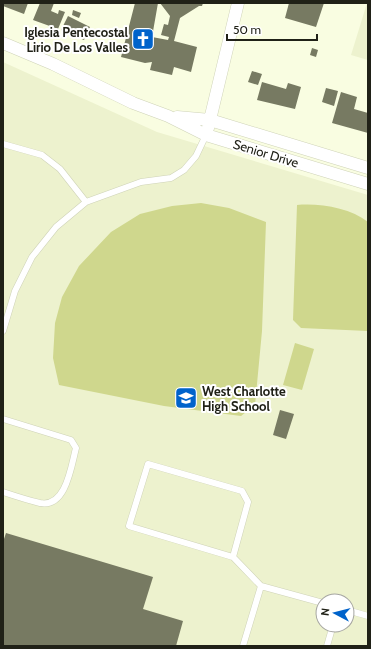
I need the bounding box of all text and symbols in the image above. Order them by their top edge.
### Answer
scale bar [227,16,317,42]
text: 50 m [233,22,261,37]
place label: Iglesia Pentecostal Lirio De Los Valles [24,24,129,55]
church icon: Iglesia Pentecostal Lirio De Los Valles [130,26,156,52]
street label: Senior Drive [231,135,301,171]
place label: West Charlotte High School [202,383,286,414]
school or university icon: West Charlotte High School [173,385,199,411]
north arrow [315,593,355,633]
text: N [318,607,332,616]

